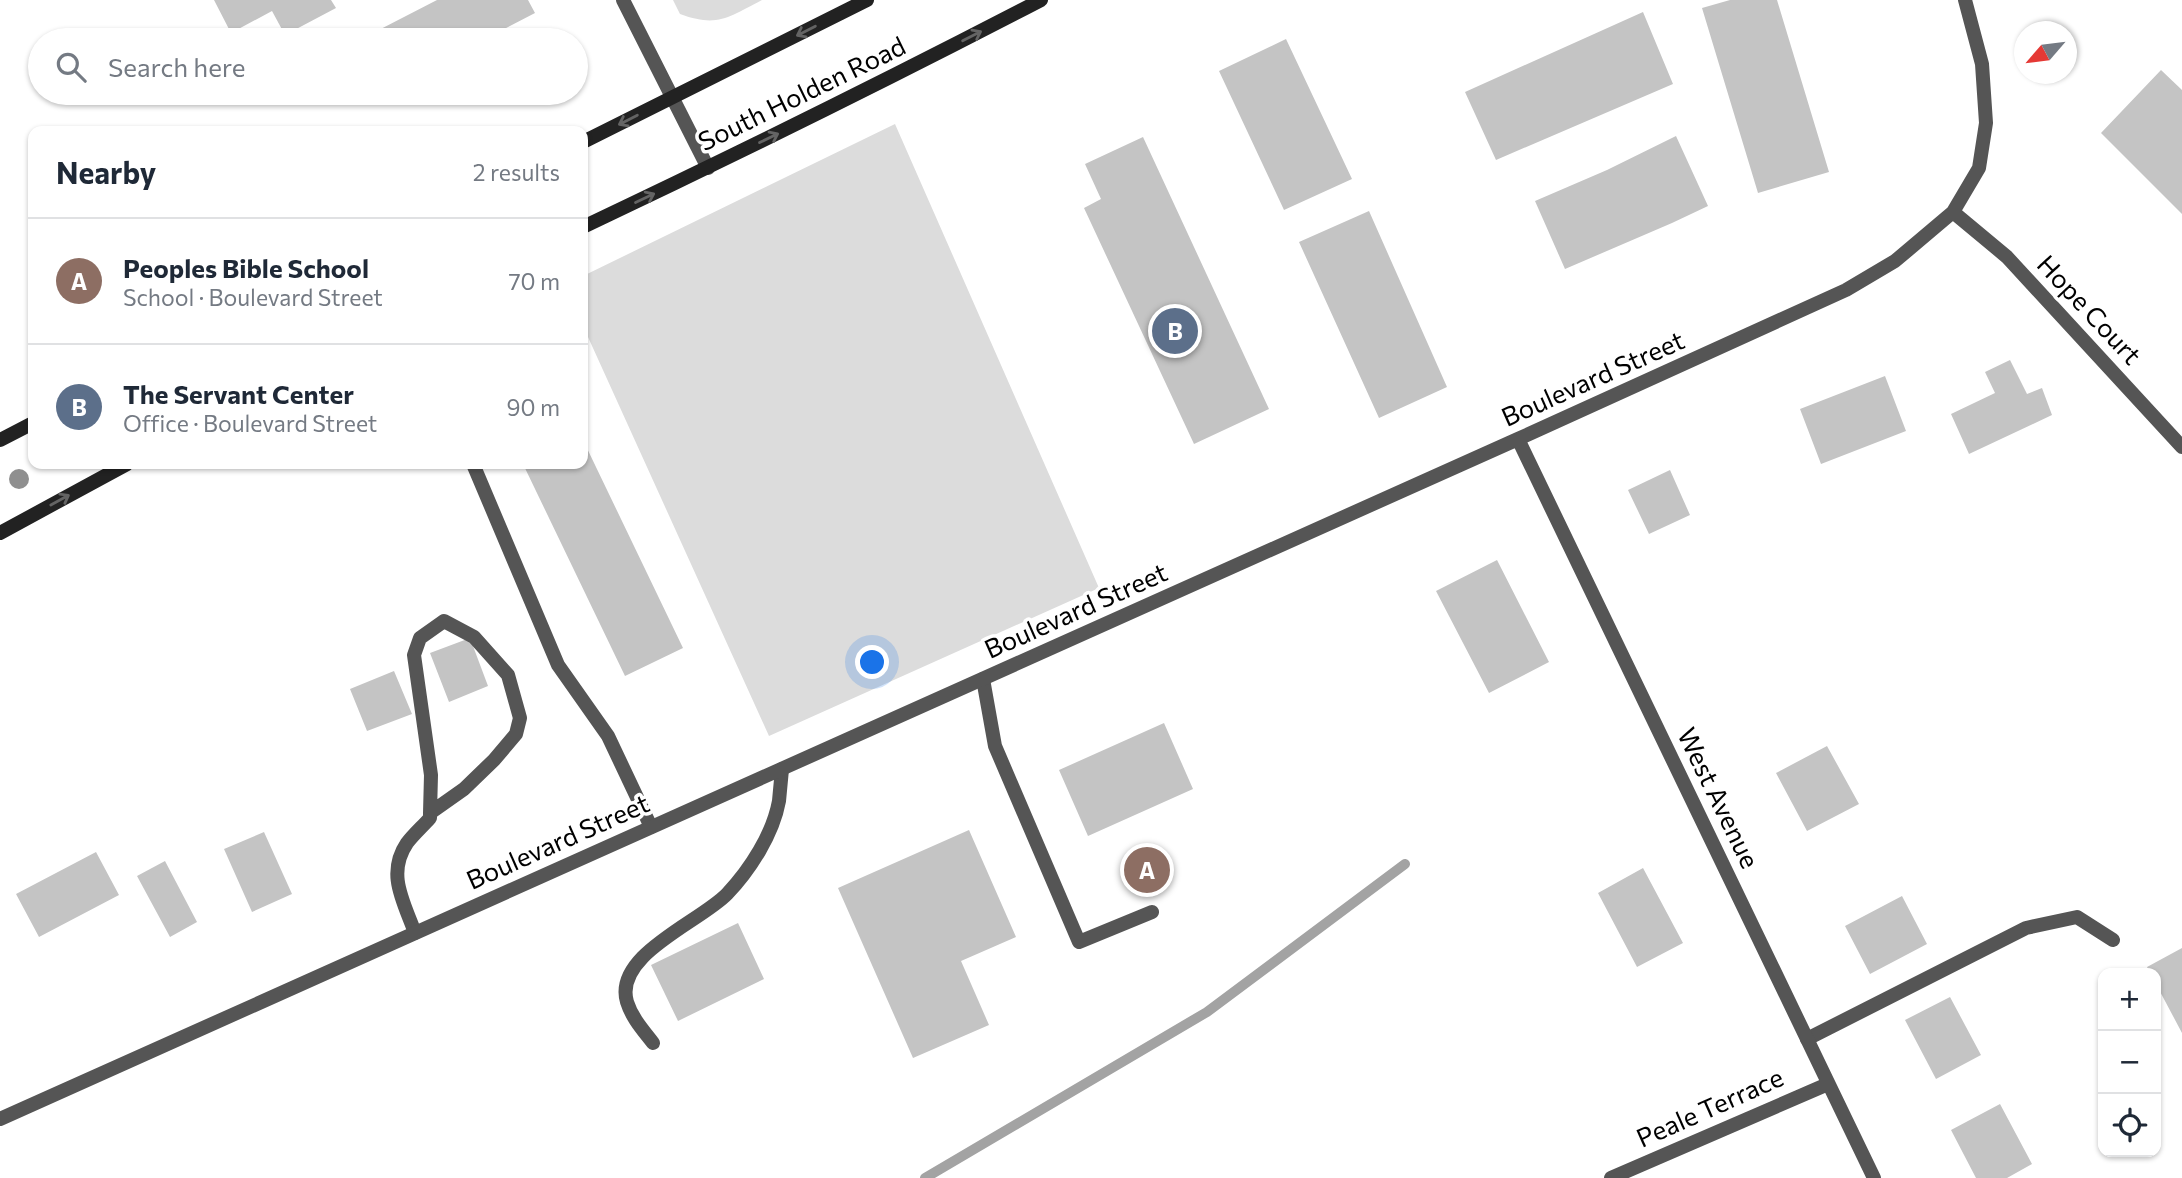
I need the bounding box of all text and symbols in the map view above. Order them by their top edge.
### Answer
north arrow [2014,21,2077,84]
one-way arrow [796,24,817,38]
search box [28,28,588,105]
one-way arrow [961,28,982,42]
street label: South Holden Road [693,29,910,156]
icon: search [52,48,90,86]
text: Search here [108,51,246,82]
one-way arrow [618,113,639,127]
one-way arrow [758,130,779,144]
text: Nearby [56,153,156,190]
text: 2 results [473,158,560,186]
one-way arrow [634,190,655,203]
street label: Hope Court [2032,248,2148,370]
text: Peoples Bible School [123,252,369,283]
text: A [71,267,87,295]
text: 70 m [508,267,560,295]
text: School · Boulevard Street [123,283,383,311]
pin: B [1152,305,1198,357]
street label: Boulevard Street [1496,323,1689,432]
text: The Servant Center [123,378,354,409]
text: B [71,393,87,421]
text: 90 m [507,393,560,421]
text: Office · Boulevard Street [123,409,377,437]
one-way arrow [49,493,70,506]
street label: Boulevard Street [979,555,1172,664]
your location [855,645,889,679]
street label: West Avenue [1672,722,1767,873]
street label: Boulevard Street [461,786,654,895]
pin: A [1124,844,1170,896]
map controls [2098,968,2161,1157]
button: + [2098,968,2161,1031]
button: − [2098,1031,2161,1094]
street label: Peale Terrace [1631,1060,1788,1153]
button: locate [2098,1094,2161,1157]

